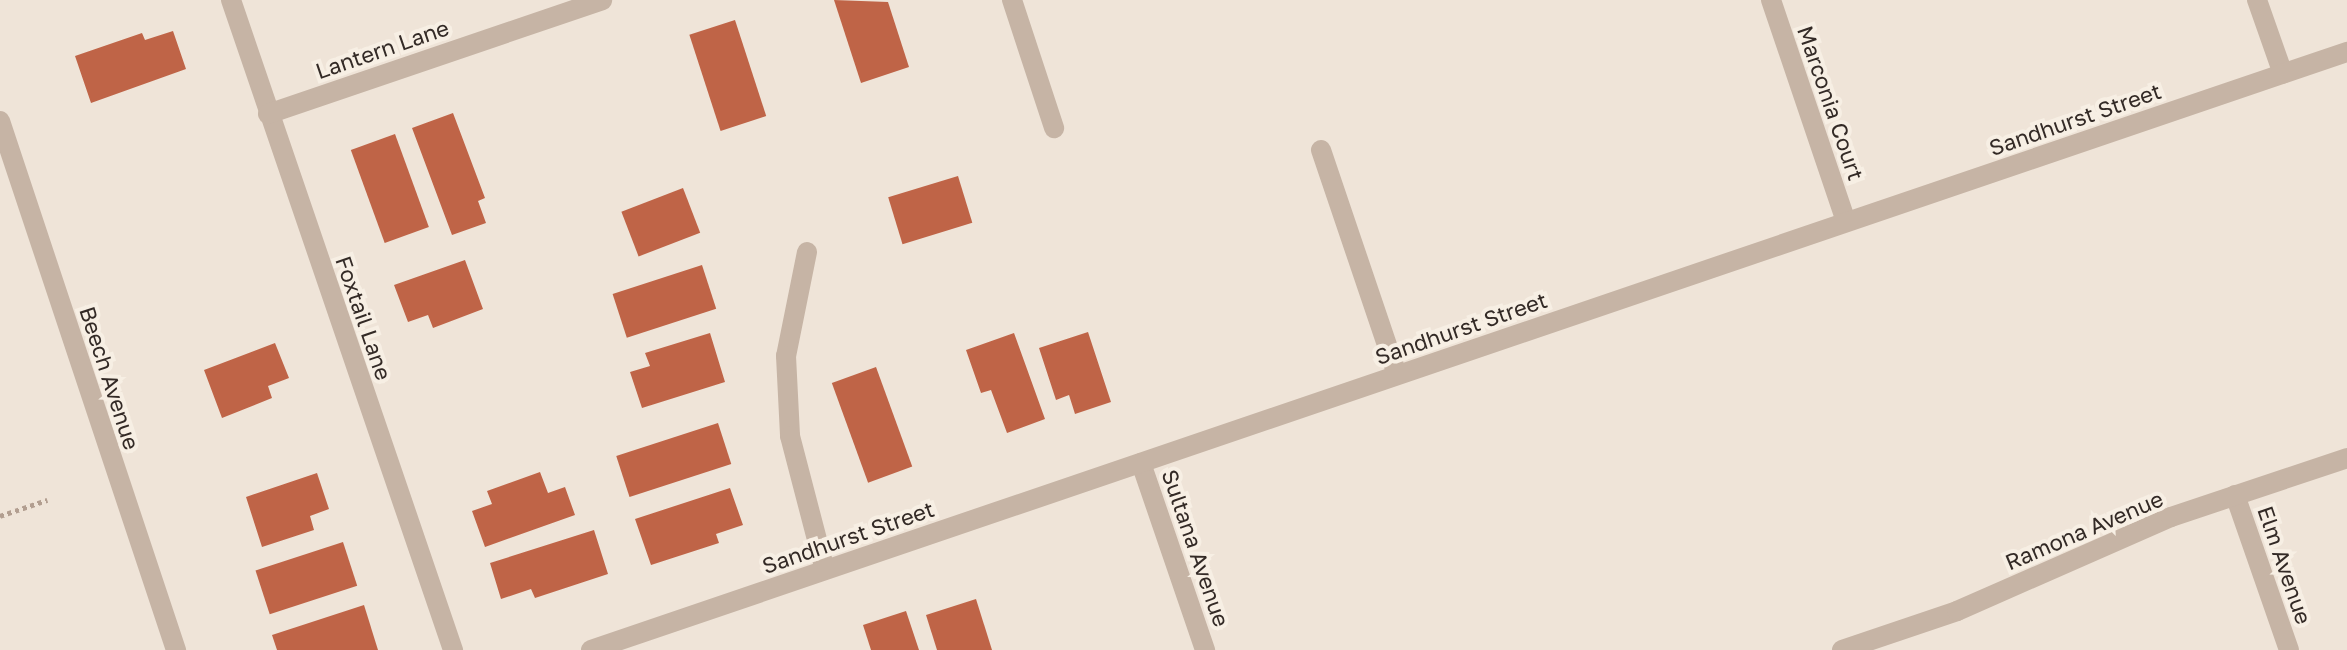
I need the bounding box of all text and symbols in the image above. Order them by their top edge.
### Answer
street label: Lantern Lane [312,14,452,84]
street label: Marconia Court [1792,22,1870,184]
street label: Sandhurst Street [1986,77,2164,161]
street label: Foxtail Lane [330,253,398,383]
street label: Sandhurst Street [1372,286,1550,370]
street label: Beech Avenue [74,303,146,453]
street label: Sultana Avenue [1157,466,1235,630]
street label: Ramona Avenue [2001,485,2167,575]
street label: Sandhurst Street [759,495,937,579]
street label: Elm Avenue [2252,503,2318,627]

